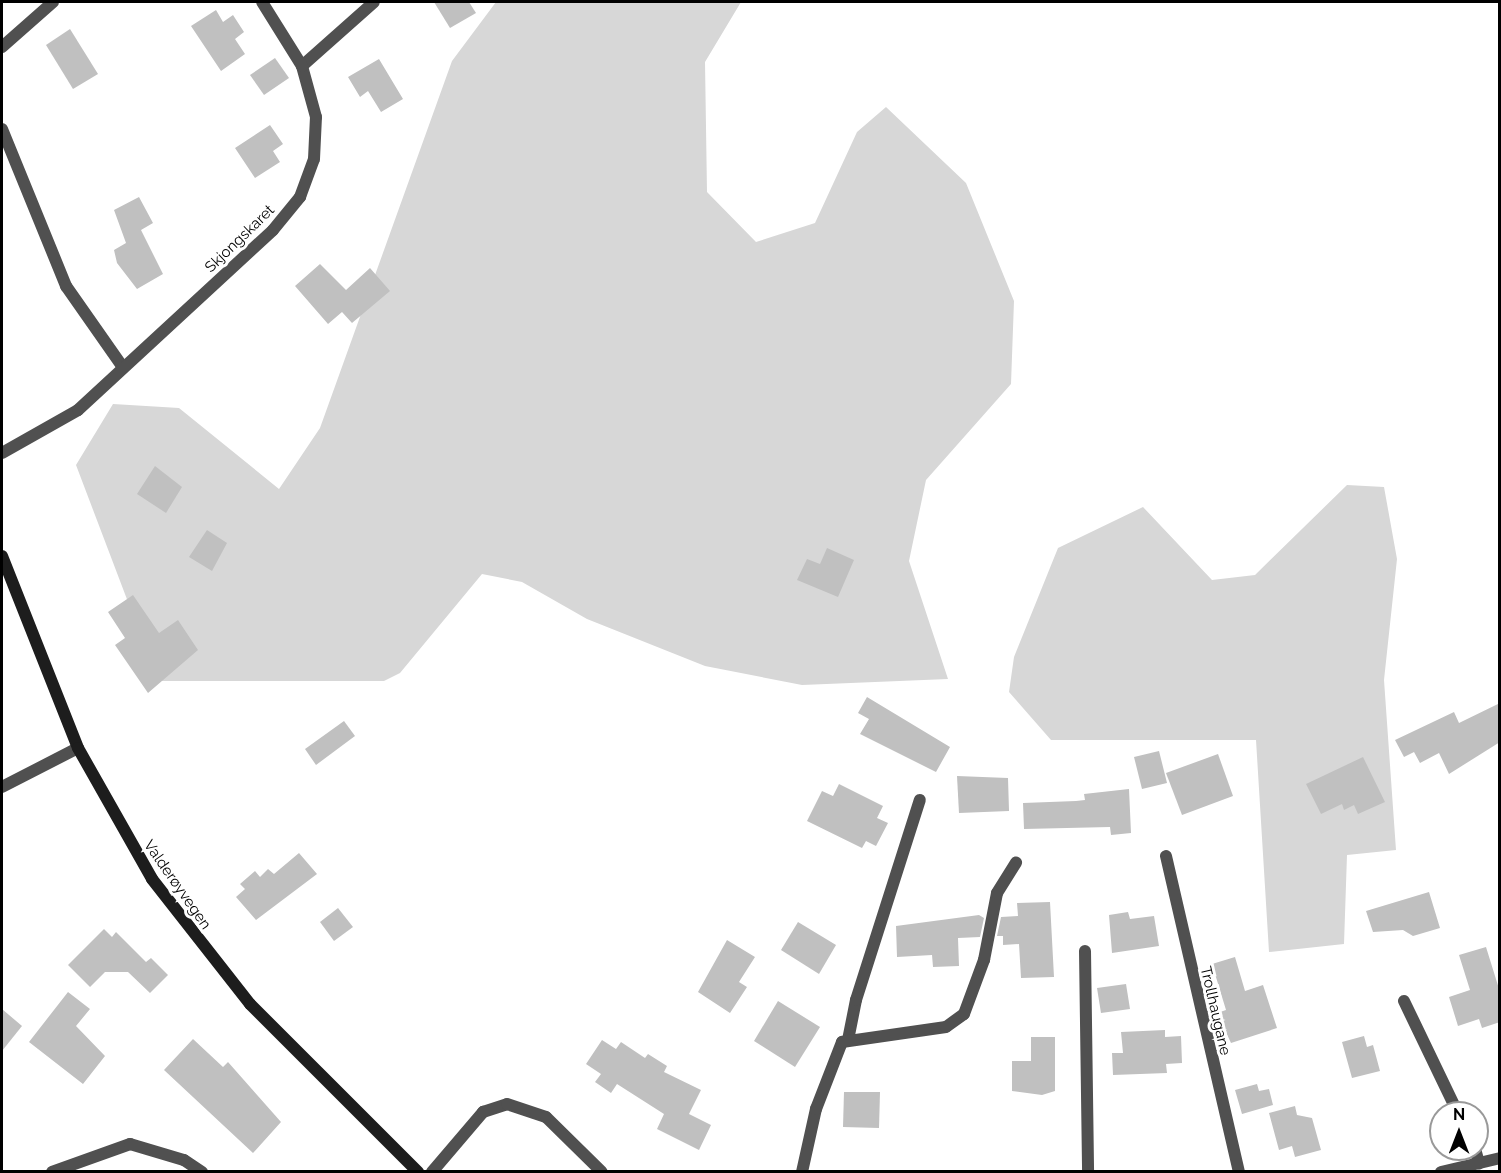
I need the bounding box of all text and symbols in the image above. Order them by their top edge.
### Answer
street label: Skjongskaret [202,201,278,277]
street label: Valderøyvegen [140,837,214,933]
street label: Trollhaugane [1196,965,1234,1057]
north arrow [1429,1101,1489,1161]
text: N [1453,1105,1465,1124]

